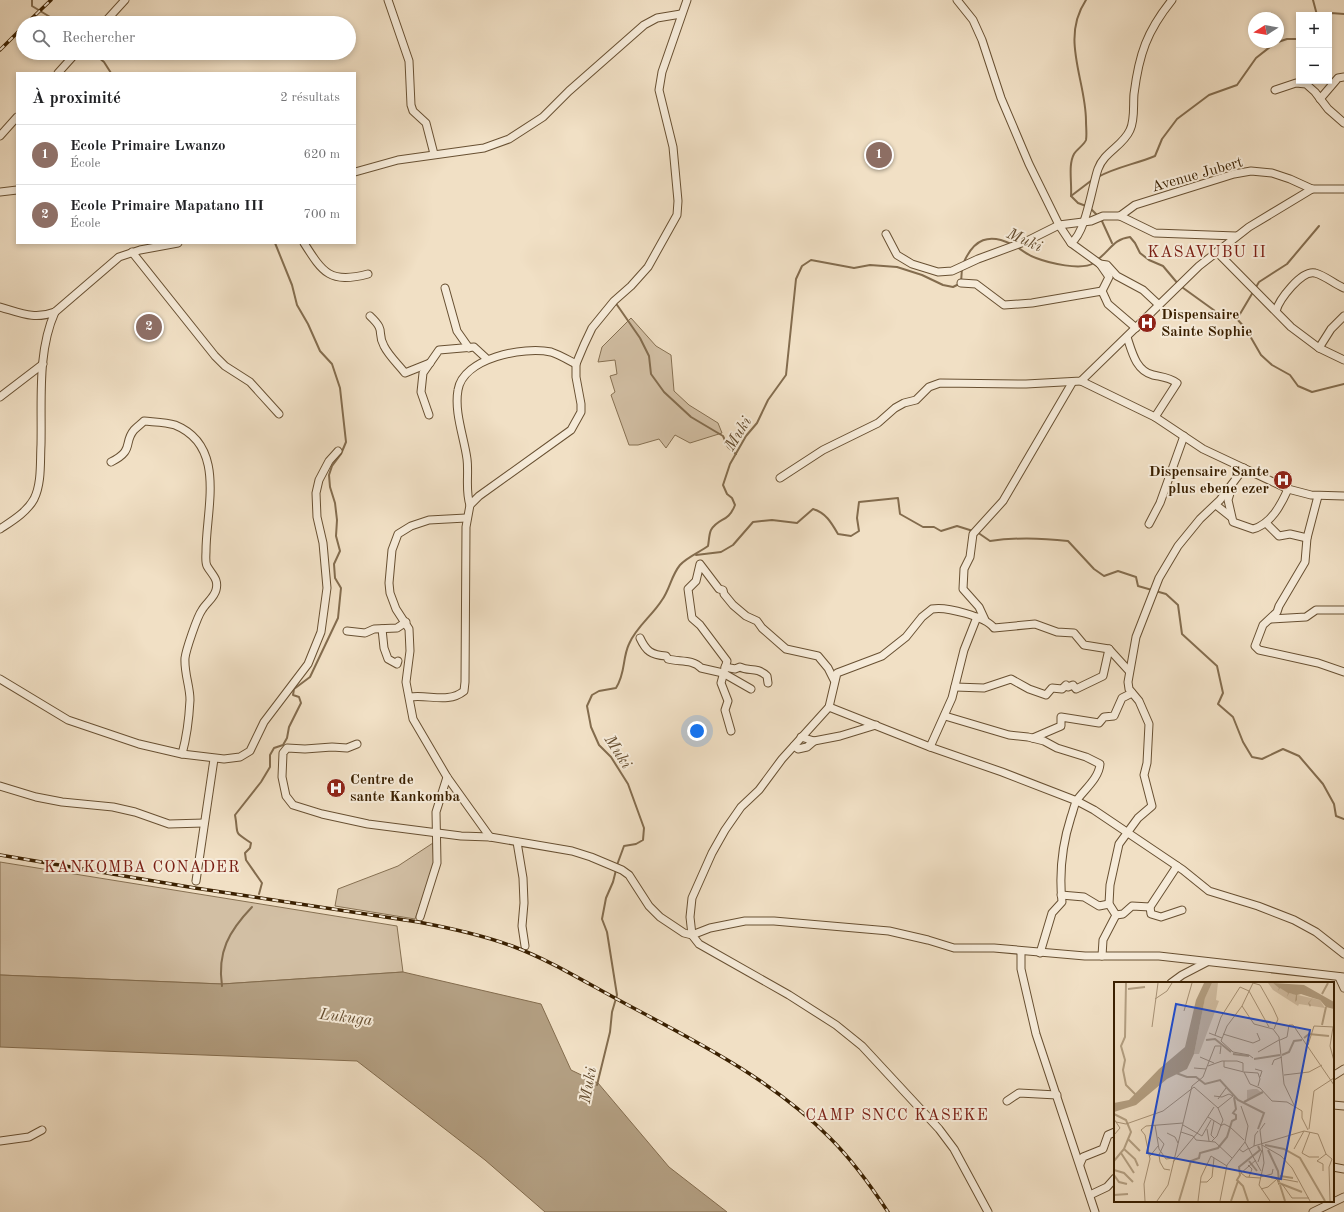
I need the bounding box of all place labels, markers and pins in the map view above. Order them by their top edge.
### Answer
pin: 1 [866,140,892,170]
place label: Dispensaire Sainte Sophie [1161,308,1252,340]
pin: 2 [136,312,162,342]
hospital icon: Dispensaire Sainte Sophie [1136,312,1158,334]
place label: Dispensaire Sante plus ebene ezer [1149,465,1269,497]
hospital icon: Dispensaire Sante plus ebene ezer [1272,469,1294,491]
place label: Centre de sante Kankomba [350,773,461,805]
hospital icon: Centre de sante Kankomba [325,777,347,799]

